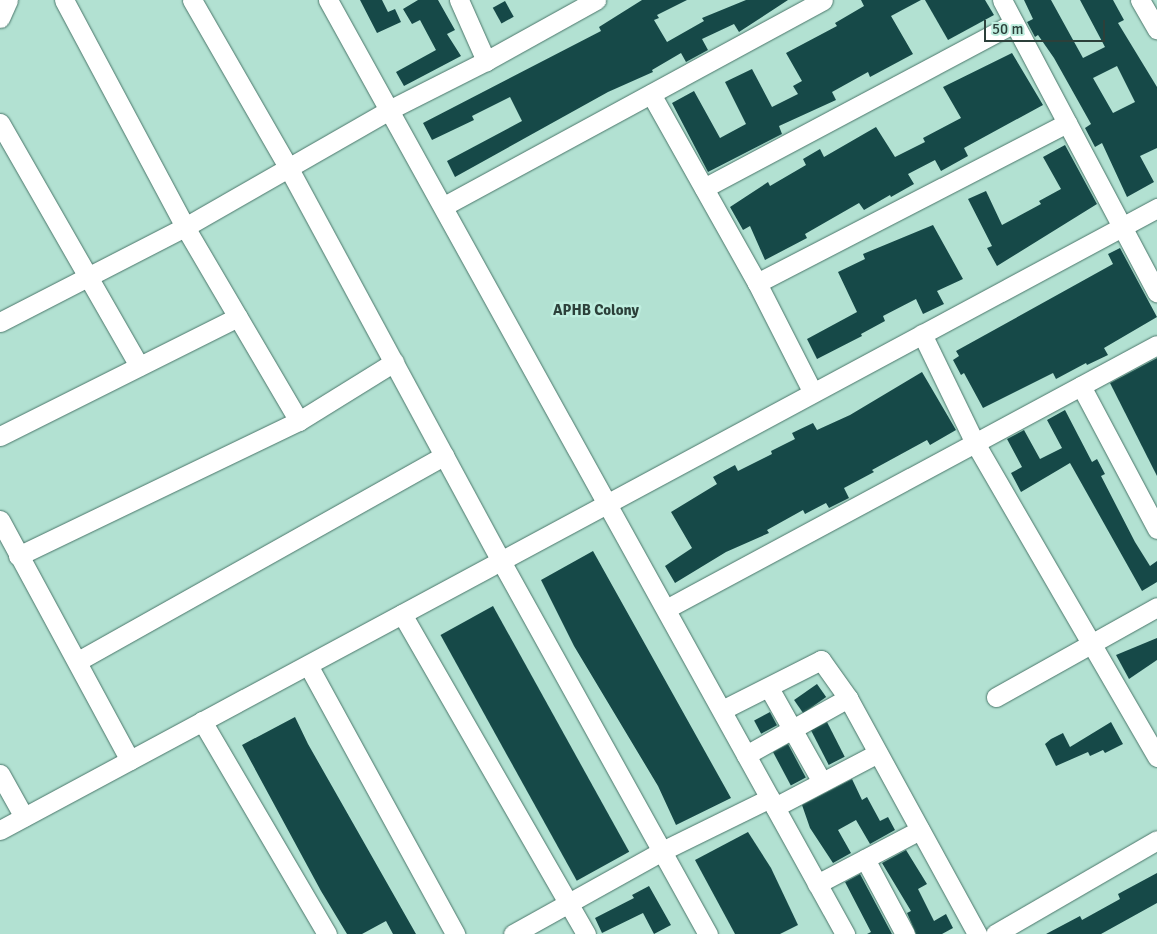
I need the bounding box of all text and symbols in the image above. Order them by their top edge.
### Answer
scale bar [987,10,1108,42]
text: 50 m [992,20,1023,38]
district label: APHB Colony [553,302,639,320]

